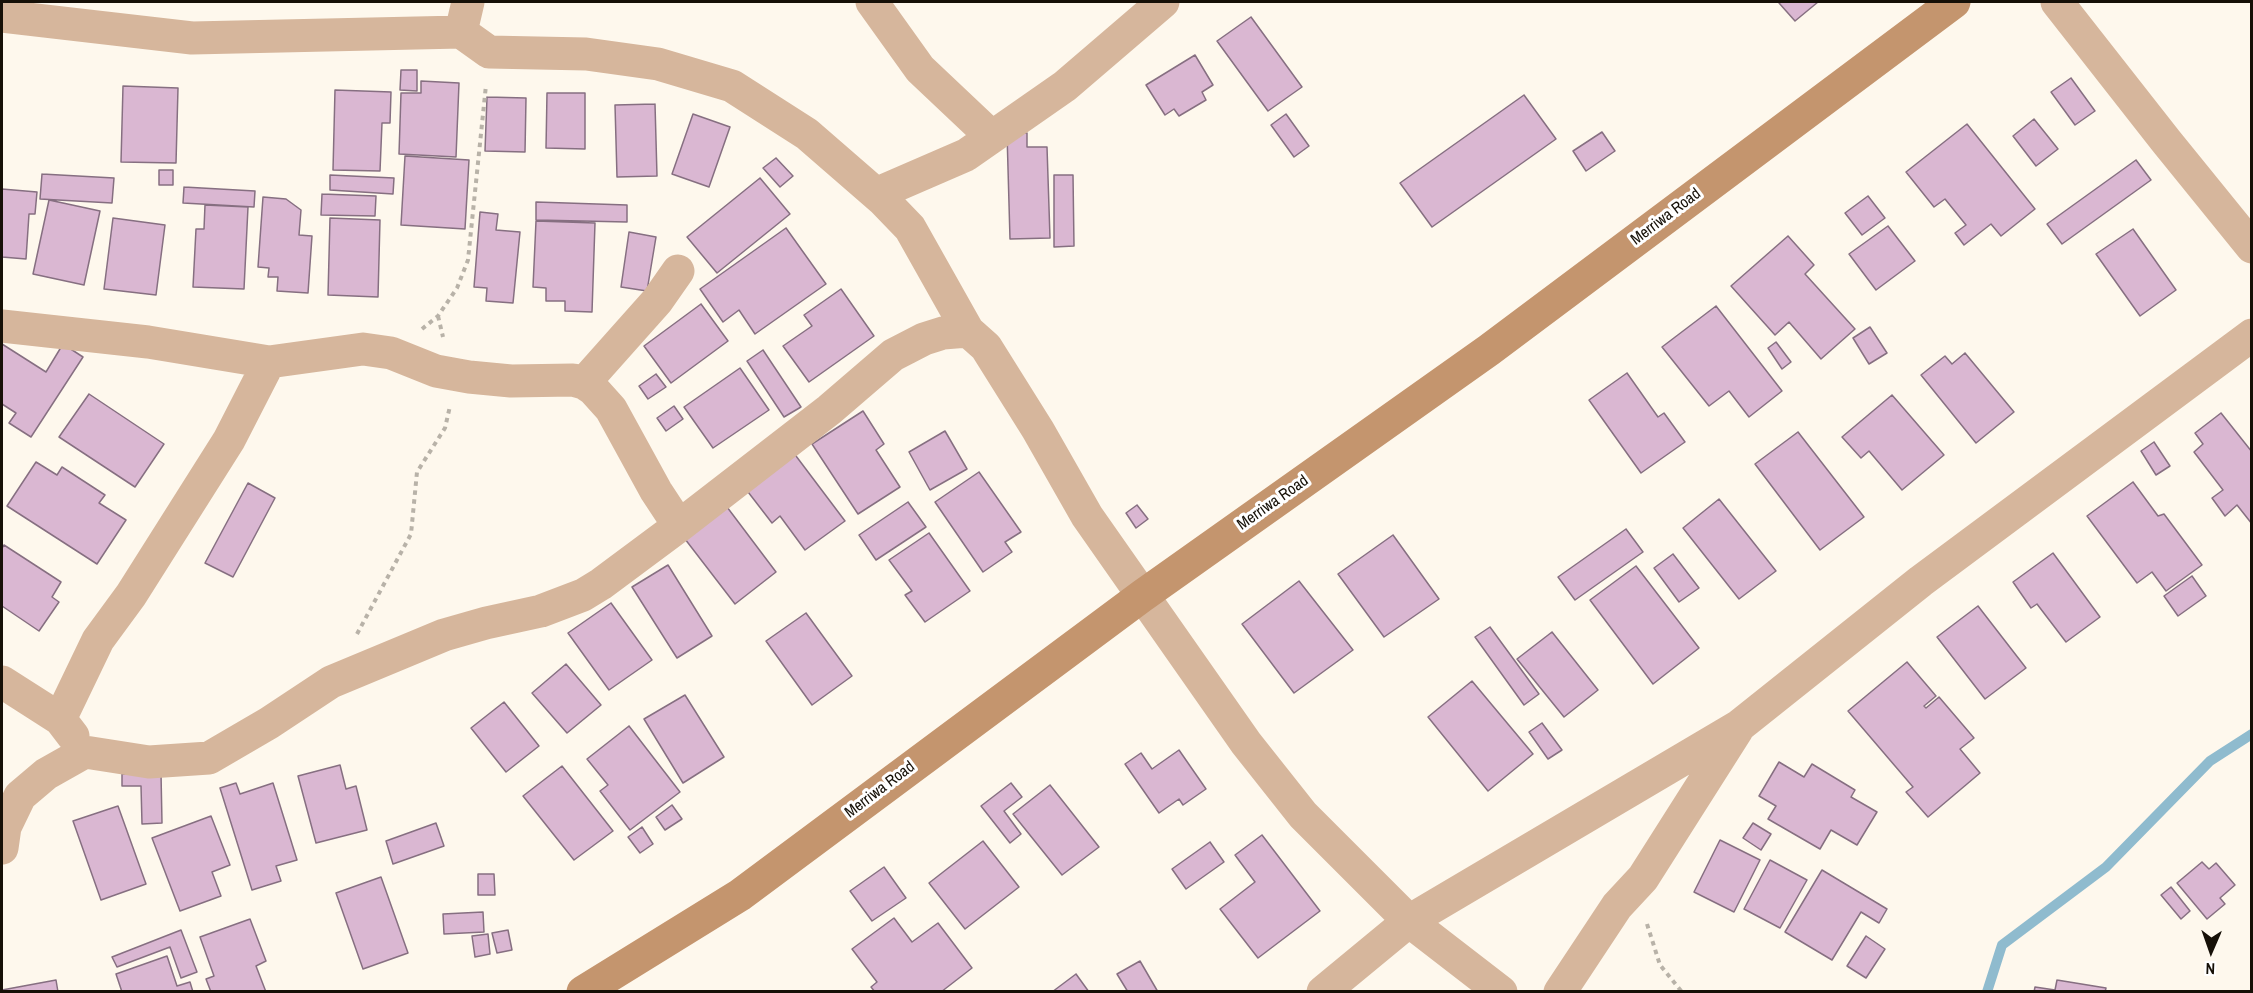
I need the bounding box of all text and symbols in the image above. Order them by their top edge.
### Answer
street label: Merriwa Road [1627,185,1705,249]
street label: Merriwa Road [1234,472,1312,534]
street label: Merriwa Road [841,758,919,822]
north arrow [2181,921,2241,981]
text: N [2205,958,2216,980]

